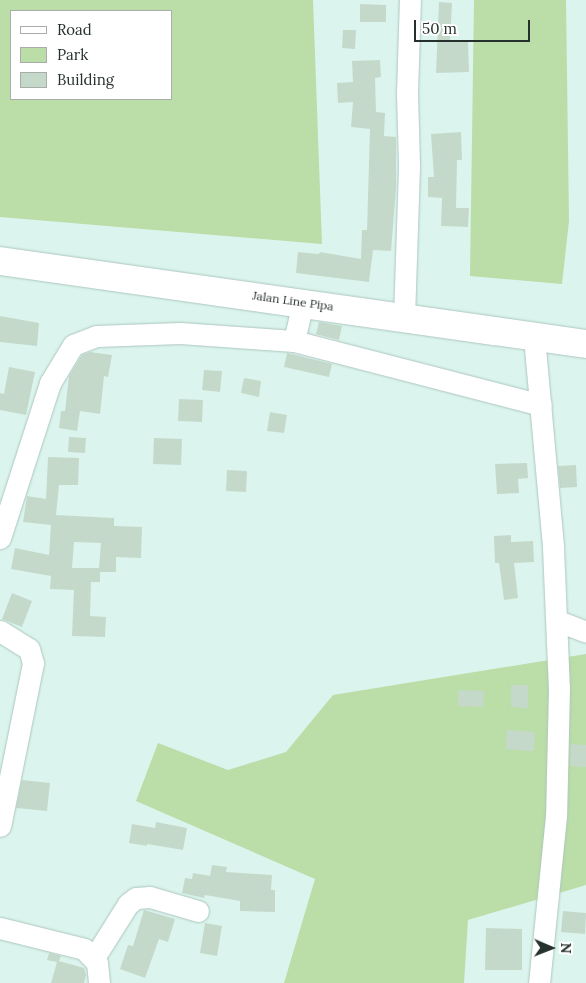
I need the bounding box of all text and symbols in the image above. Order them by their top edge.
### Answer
legend [10,10,172,100]
scale bar [416,10,532,42]
text: 50 m [422,19,457,38]
text: Road [57,20,92,39]
text: Park [57,45,88,64]
text: Building [57,70,114,89]
street label: Jalan Line Pipa [252,288,334,314]
north arrow [526,923,576,973]
text: N [557,943,575,954]

